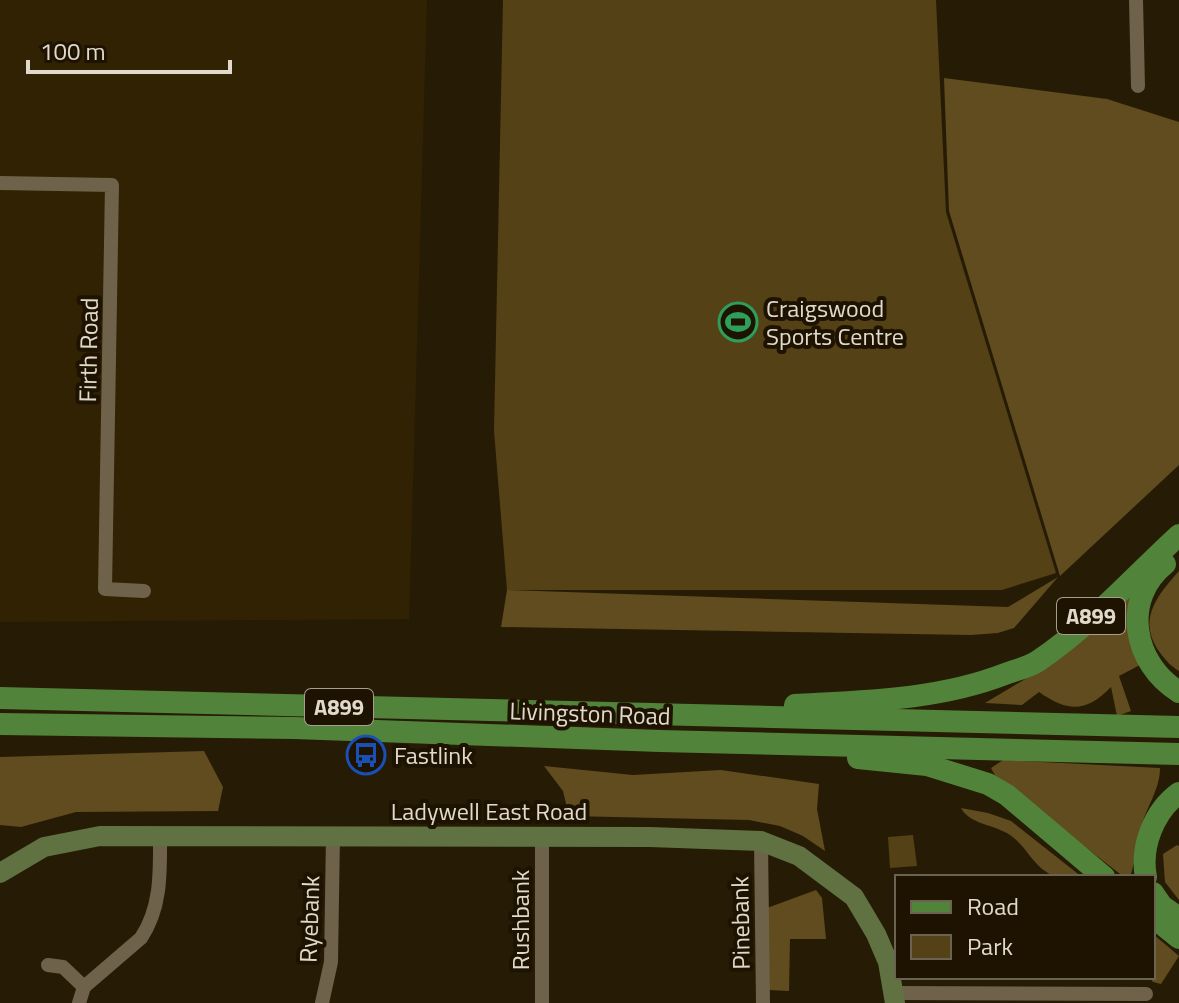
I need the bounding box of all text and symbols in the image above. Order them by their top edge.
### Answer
scale bar [28,24,230,74]
text: 100 m [40,33,106,69]
place label: Craigswood Sports Centre [766,290,904,354]
street label: Firth Road [69,297,107,403]
sports icon: Craigswood Sports Centre [717,301,759,343]
road number: A899 [1057,598,1125,634]
road number: A899 [305,689,373,725]
street label: Livingston Road [509,692,671,734]
bus stop icon: Fastlink [345,734,387,776]
place label: Fastlink [394,737,473,773]
street label: Ladywell East Road [391,793,587,829]
street label: Rushbank [502,869,538,970]
street label: Ryebank [289,874,329,963]
street label: Pinebank [721,875,759,970]
legend [895,875,1155,979]
text: Road [967,888,1019,924]
text: Park [967,928,1013,964]

